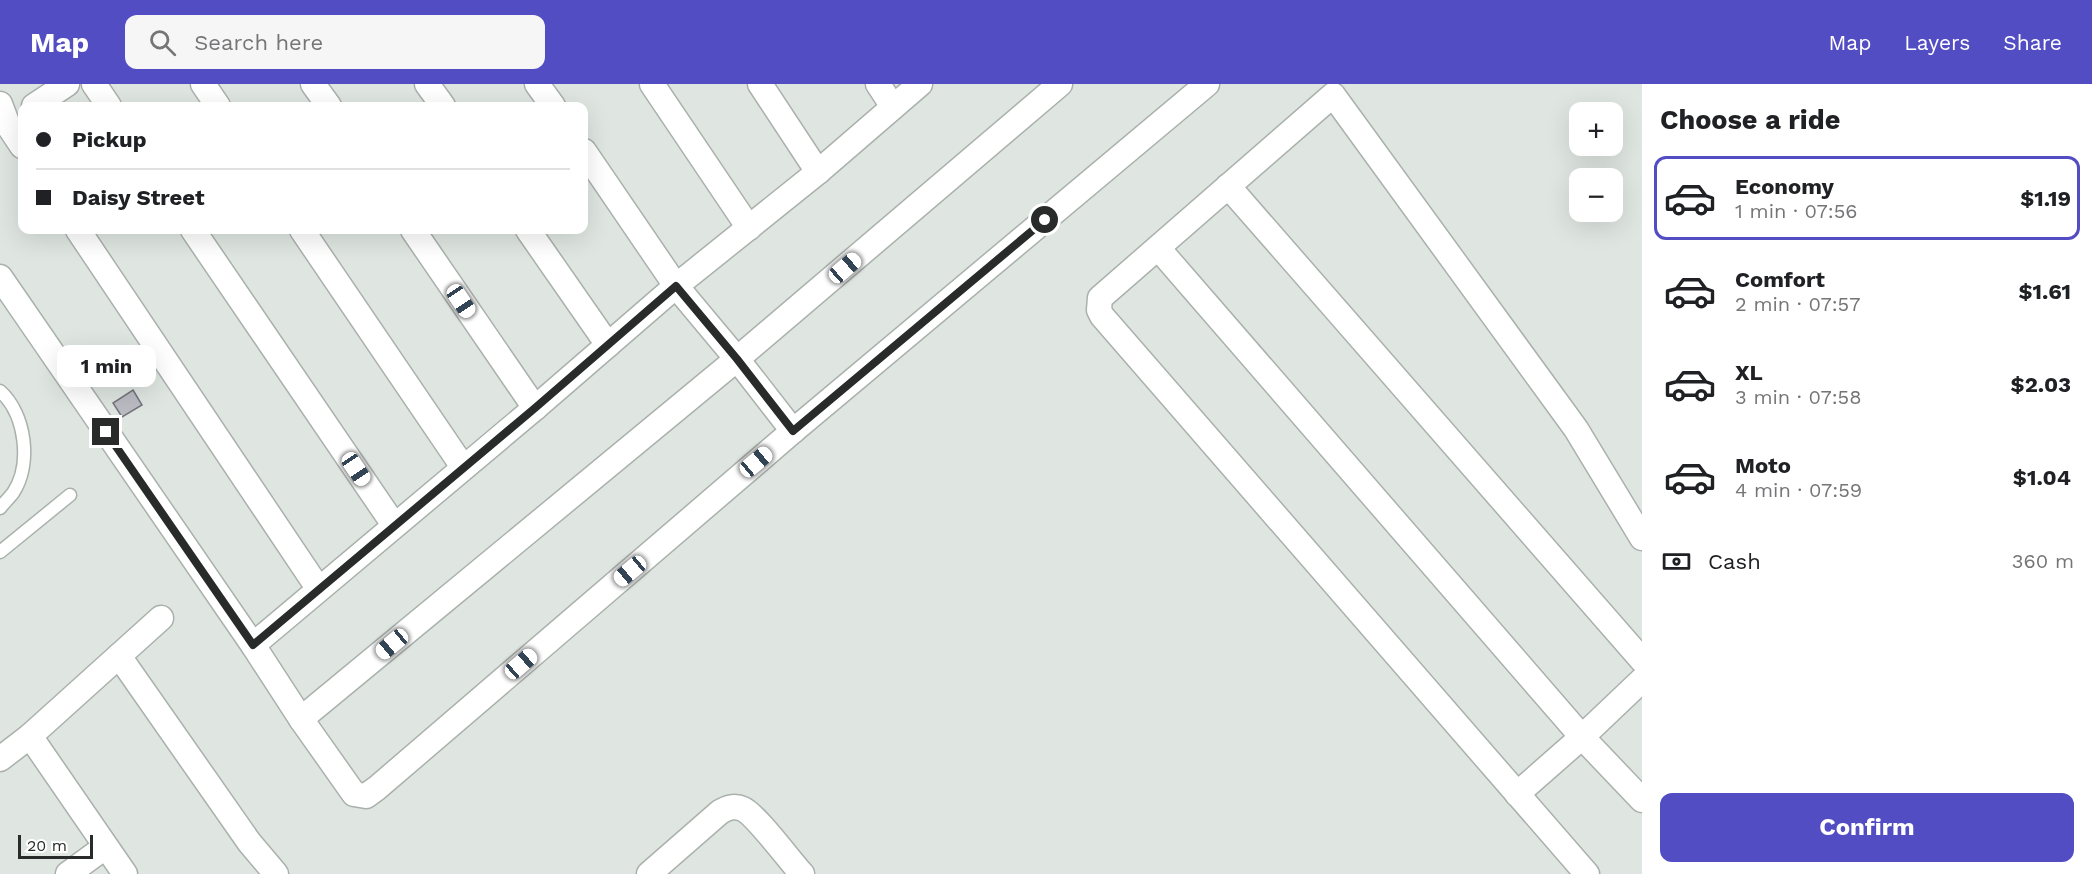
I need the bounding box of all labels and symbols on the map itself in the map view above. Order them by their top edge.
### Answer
route start [1031,206,1058,233]
car [826,249,864,287]
car [443,281,479,321]
callout: 1 min [57,345,156,387]
route end [92,418,119,445]
car [736,444,776,480]
car [338,449,374,489]
car [610,553,650,589]
car [372,626,412,662]
car [502,645,540,683]
scale bar [18,832,93,860]

